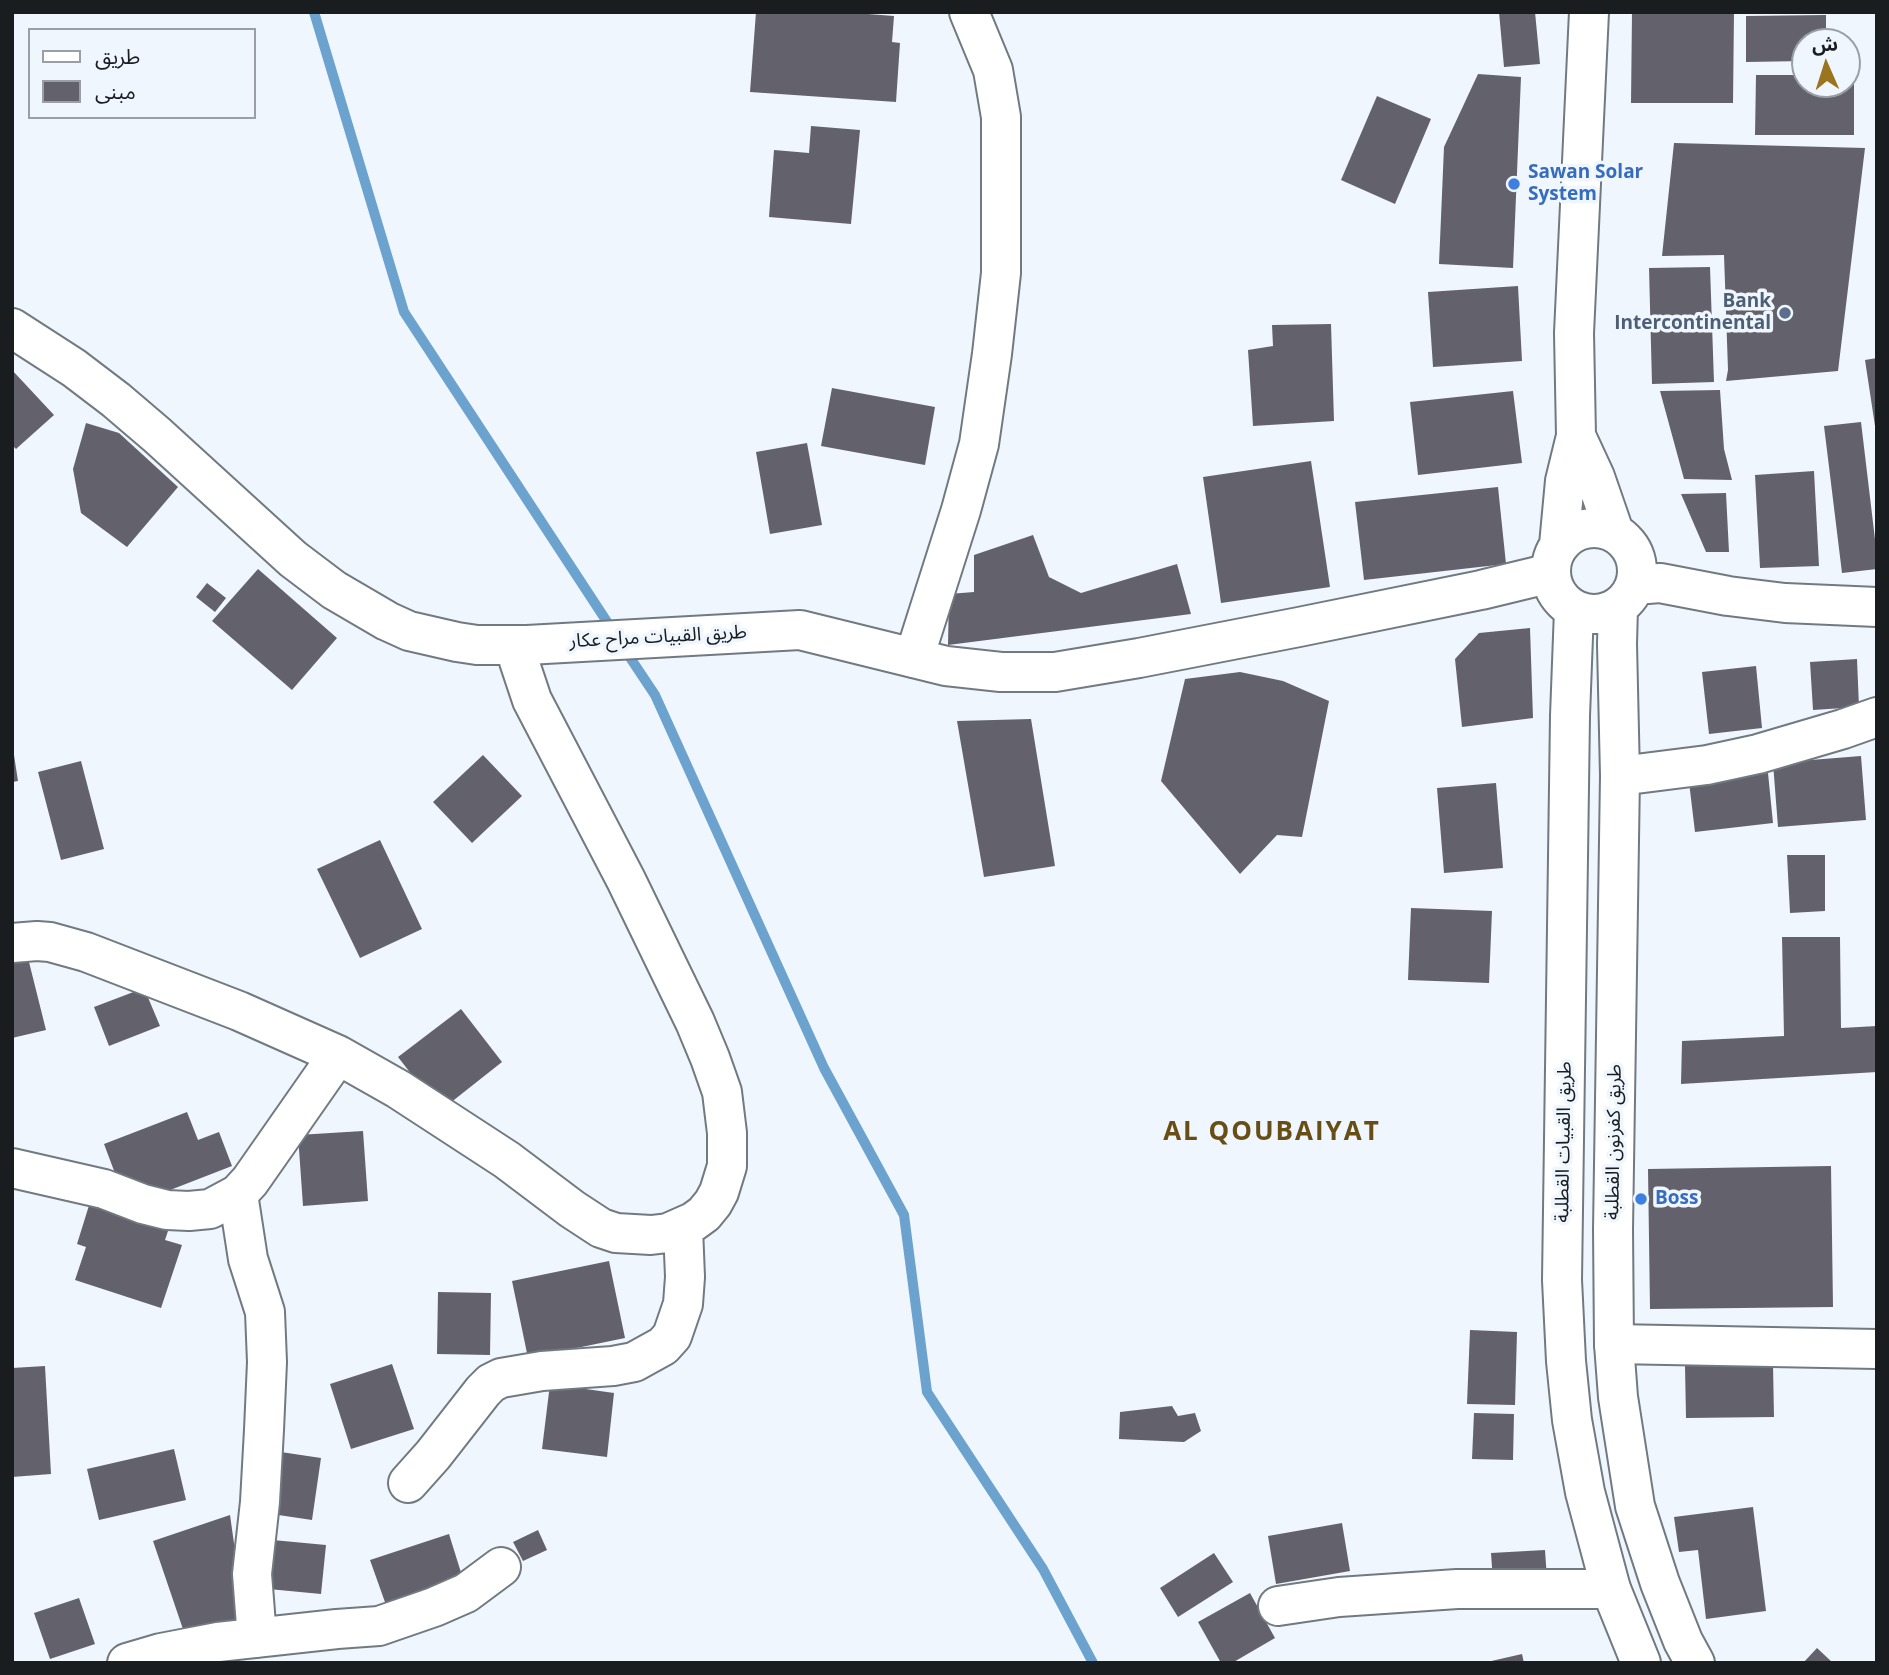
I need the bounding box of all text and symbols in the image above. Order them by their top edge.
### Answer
legend [28,28,256,119]
north arrow [1791,28,1861,98]
text: ش [1811,30,1839,58]
text: طريق [95,42,140,70]
text: مبنى [95,77,136,105]
place label: Sawan Solar System [1528,162,1643,206]
marker: Sawan Solar System [1506,176,1522,192]
place label: Bank Intercontinental [1614,291,1771,335]
marker: Bank Intercontinental [1777,305,1793,321]
street label: طريق القبيات مراح عكار [569,621,747,653]
street label: طريق القبيات القطلبة [1551,1061,1577,1223]
street label: طريق كفرنون القطلبة [1601,1064,1627,1220]
district label: AL QOUBAIYAT [1165,1117,1379,1149]
place label: Boss [1655,1188,1698,1210]
marker: Boss [1633,1191,1649,1207]

